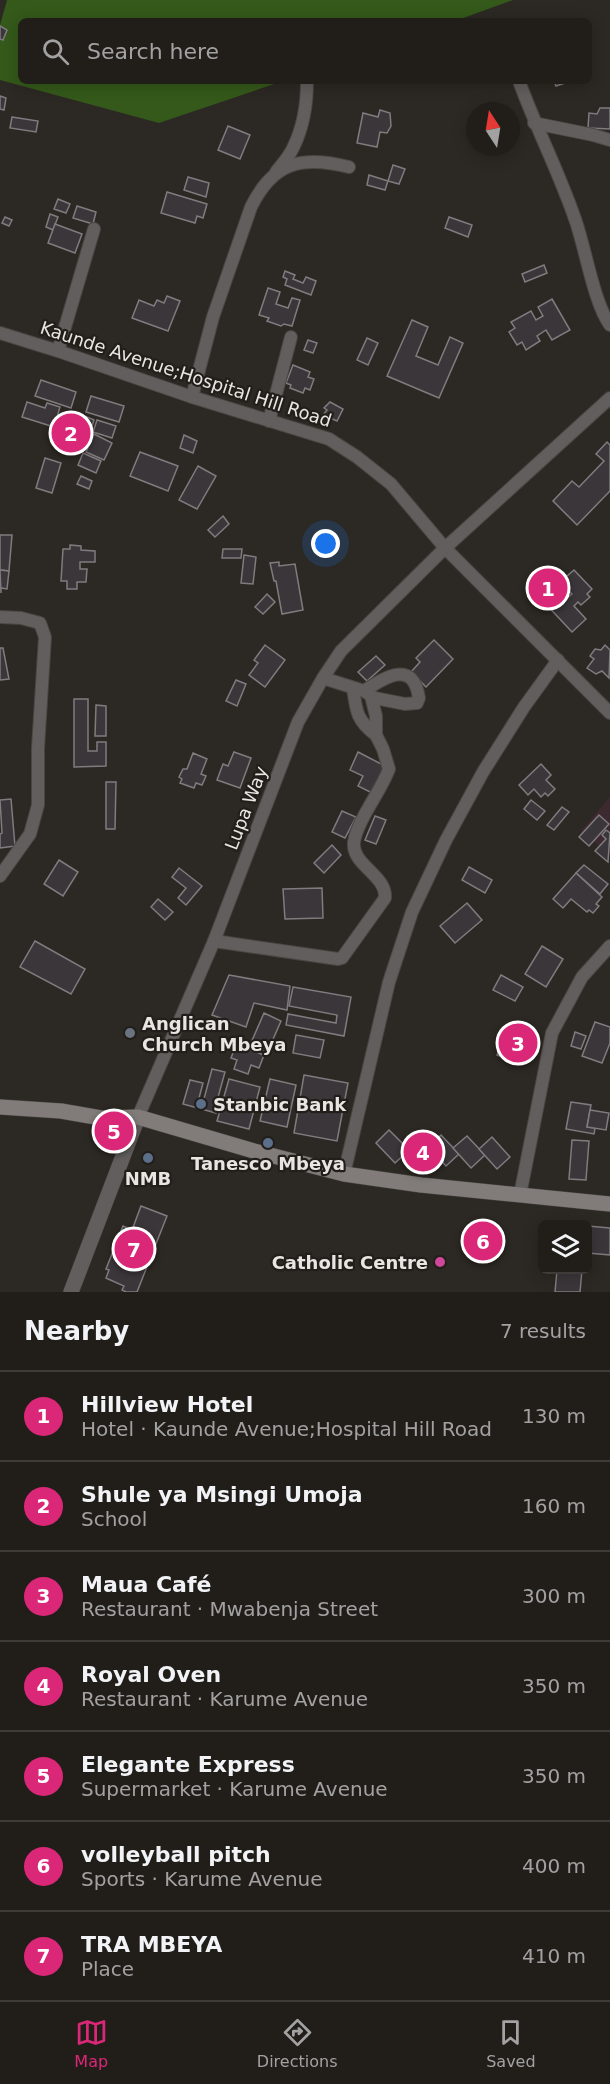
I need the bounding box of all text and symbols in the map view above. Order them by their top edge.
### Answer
search box [18,18,592,84]
icon: search [39,35,72,68]
text: Search here [87,39,219,64]
north arrow [466,102,520,156]
street label: Kaunde Avenue;Hospital Hill Road [38,317,334,431]
pin: 2 [52,410,90,456]
your location [311,529,340,558]
pin: 1 [528,566,568,610]
street label: Lupa Way [220,763,272,853]
place label: Anglican Church Mbeya [142,1013,286,1055]
pin: 3 [498,1020,538,1066]
marker: Anglican Church Mbeya [123,1026,137,1040]
place label: Stanbic Bank [213,1094,347,1115]
marker: Stanbic Bank [194,1097,208,1111]
pin: 5 [94,1108,134,1154]
pin: 4 [404,1130,442,1174]
marker: Tanesco Mbeya [261,1136,275,1150]
marker: NMB [141,1151,155,1165]
place label: Tanesco Mbeya [191,1153,345,1174]
place label: NMB [125,1168,171,1189]
pin: 6 [464,1218,502,1264]
map controls [538,1220,592,1274]
button: layers [538,1220,592,1274]
pin: 7 [114,1226,154,1272]
place label: Catholic Centre [272,1252,428,1273]
marker: Catholic Centre [433,1255,447,1269]
text: Nearby [24,1316,129,1346]
text: 7 results [500,1319,586,1343]
text: Hillview Hotel [81,1392,253,1417]
text: 1 [37,1404,50,1428]
text: 130 m [522,1404,586,1428]
text: Hotel · Kaunde Avenue;Hospital Hill Road [81,1417,492,1441]
text: Shule ya Msingi Umoja [81,1482,363,1507]
text: 2 [37,1494,50,1518]
text: 160 m [522,1494,586,1518]
text: School [81,1507,147,1531]
text: Maua Café [81,1572,211,1597]
text: 3 [37,1584,50,1608]
text: 300 m [522,1584,586,1608]
text: Restaurant · Mwabenja Street [81,1597,378,1621]
text: Royal Oven [81,1662,221,1687]
text: 4 [37,1674,50,1698]
text: 350 m [522,1674,586,1698]
text: Restaurant · Karume Avenue [81,1687,368,1711]
text: Elegante Express [81,1752,295,1777]
text: 5 [37,1764,50,1788]
text: 350 m [522,1764,586,1788]
text: Supermarket · Karume Avenue [81,1777,388,1801]
text: volleyball pitch [81,1842,271,1867]
text: 6 [37,1854,50,1878]
text: 400 m [522,1854,586,1878]
text: Sports · Karume Avenue [81,1867,323,1891]
text: TRA MBEYA [81,1932,222,1957]
text: 7 [37,1944,50,1968]
text: 410 m [522,1944,586,1968]
text: Place [81,1957,134,1981]
tab: Map [74,2016,108,2071]
tab: Directions [257,2016,337,2071]
tab: Saved [486,2016,536,2071]

